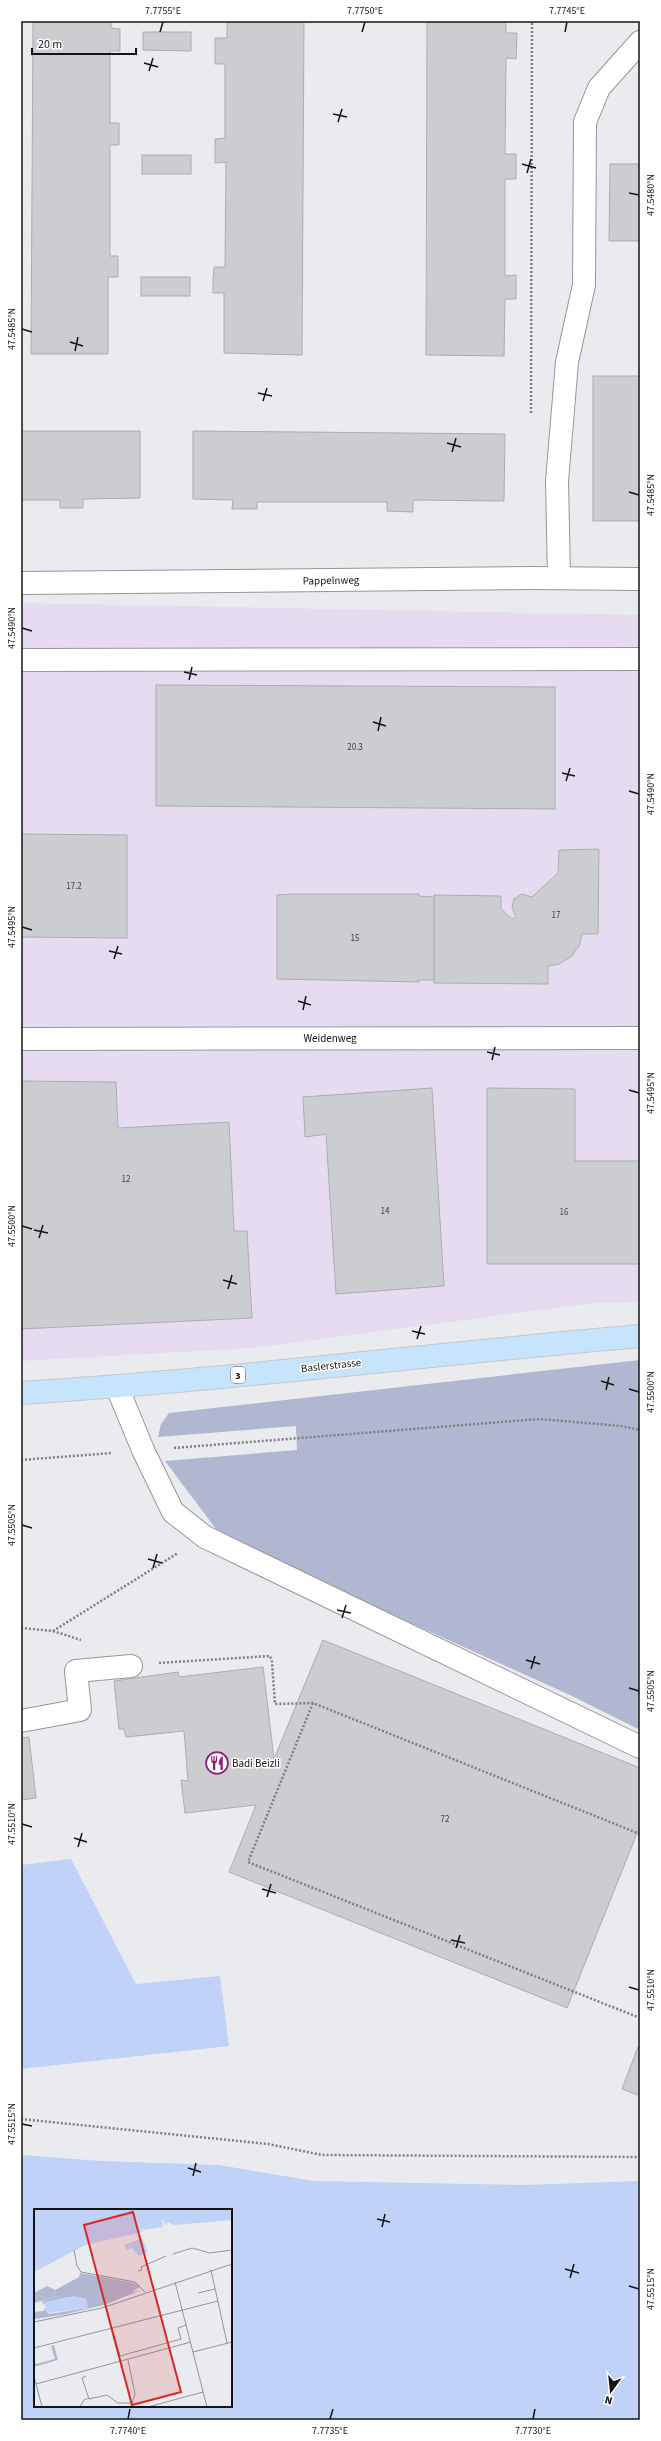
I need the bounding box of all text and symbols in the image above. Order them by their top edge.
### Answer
text: 7.7755°E [145,4,181,18]
text: 7.7750°E [347,4,383,18]
text: 7.7745°E [549,4,585,18]
scale bar [32,30,136,56]
text: 20 m [38,36,62,53]
text: 47.5480°N [644,174,658,216]
text: 47.5485°N [5,308,19,350]
text: 47.5485°N [644,474,658,516]
street label: Pappelnweg [303,572,360,588]
text: 47.5490°N [5,607,19,649]
house number: 20.3 [347,741,363,754]
text: 47.5490°N [644,773,658,815]
house number: 17.2 [66,880,82,893]
text: 47.5495°N [5,906,19,948]
house number: 17 [552,909,561,922]
house number: 15 [351,932,360,945]
street label: Weidenweg [303,1031,357,1046]
text: 47.5495°N [644,1072,658,1114]
house number: 12 [122,1173,131,1186]
text: 47.5500°N [5,1205,19,1247]
house number: 14 [381,1205,390,1218]
house number: 16 [560,1206,569,1219]
street label: Baslerstrasse [300,1355,362,1376]
road number: 3 [231,1367,245,1383]
text: 47.5500°N [644,1371,658,1413]
text: 47.5505°N [5,1504,19,1546]
text: 47.5505°N [644,1670,658,1712]
restaurant icon: Badi Beizli [204,1750,230,1776]
place label: Badi Beizli [232,1756,280,1771]
text: 47.5510°N [5,1803,19,1845]
house number: 72 [441,1813,450,1826]
text: 47.5510°N [644,1969,658,2011]
text: 47.5515°N [5,2103,19,2145]
inset map [34,2209,232,2407]
text: 47.5515°N [644,2268,658,2310]
north arrow [591,2371,631,2411]
text: N [603,2392,614,2408]
text: 7.7740°E [110,2424,146,2438]
text: 7.7735°E [312,2424,348,2438]
text: 7.7730°E [515,2424,551,2438]

